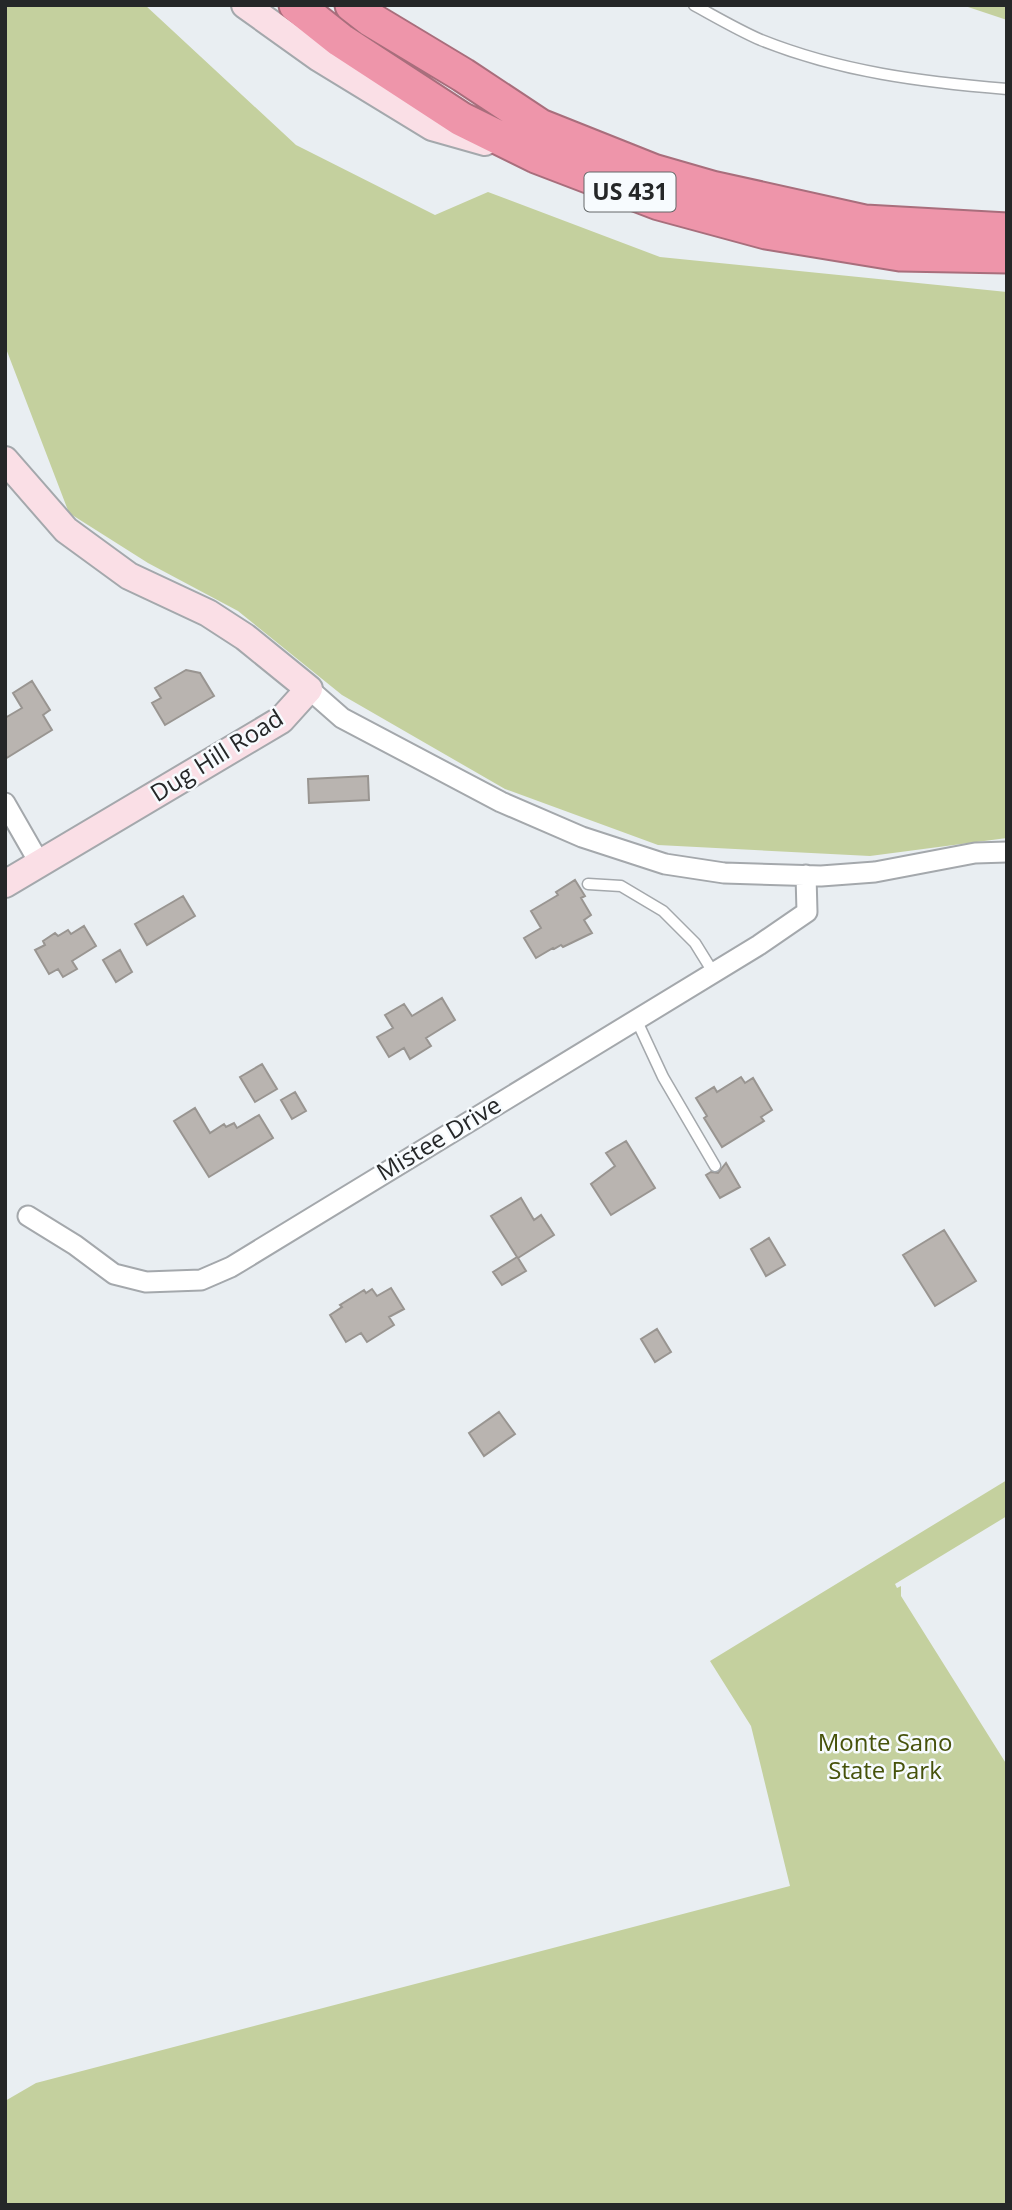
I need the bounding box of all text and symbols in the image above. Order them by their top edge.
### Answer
road number: US 431 [584,172,676,211]
street label: Dug Hill Road [144,701,289,809]
street label: Mistee Drive [370,1088,507,1188]
park label: Monte Sano State Park [818,1725,952,1786]

